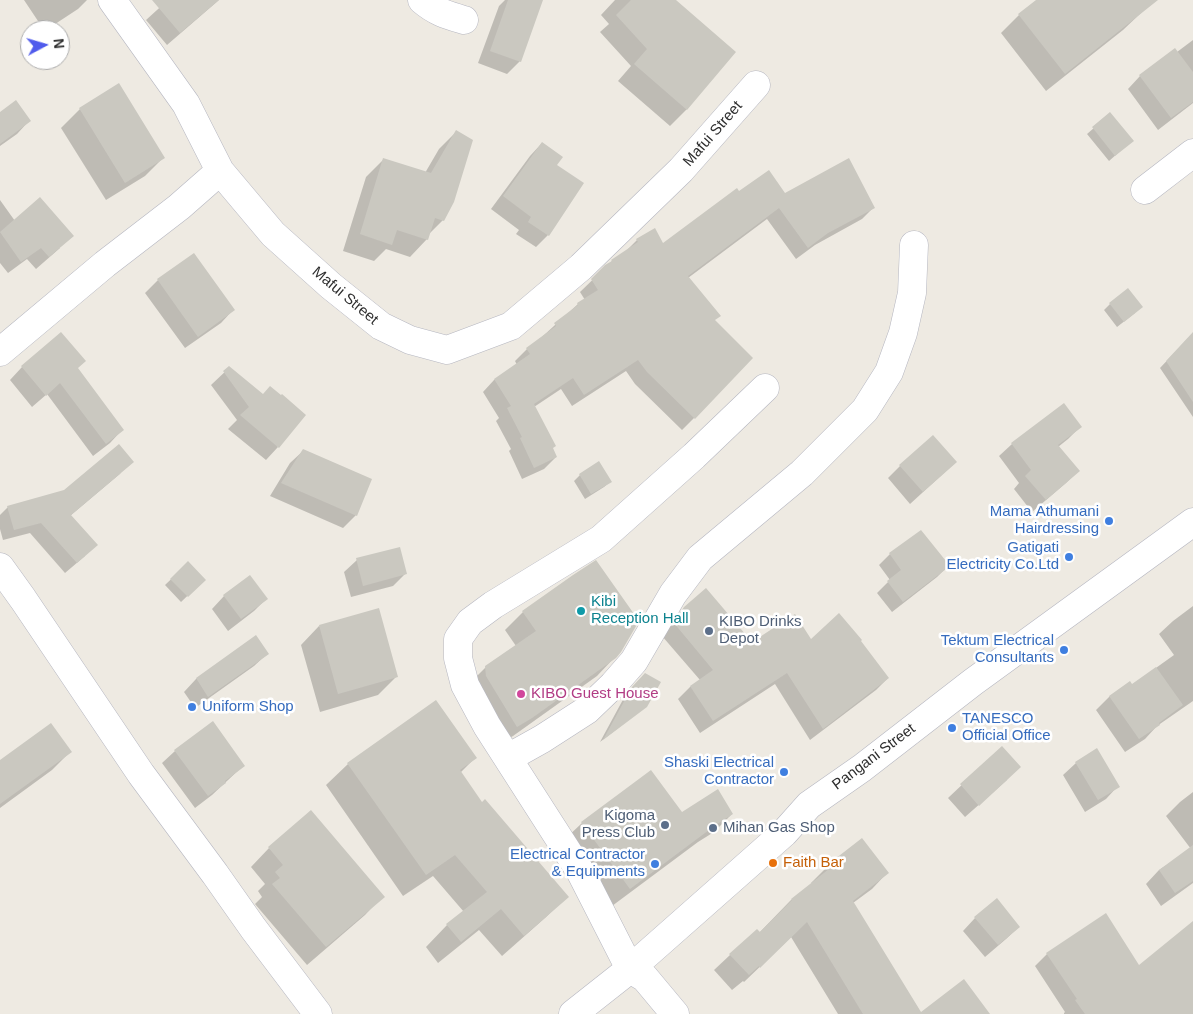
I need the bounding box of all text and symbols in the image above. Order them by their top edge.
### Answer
north arrow [20,20,70,70]
text: N [50,38,67,49]
street label: Mafui Street [680,98,746,170]
street label: Mafui Street [308,263,382,329]
place label: Mama Athumani Hairdressing [990,503,1099,538]
marker: Mama Athumani Hairdressing [1103,515,1115,527]
place label: Gatigati Electricity Co.Ltd [946,539,1059,574]
marker: Gatigati Electricity Co.Ltd [1063,551,1075,563]
place label: Kibi Reception Hall [591,593,689,628]
marker: Kibi Reception Hall [575,605,587,617]
place label: KIBO Drinks Depot [719,613,802,648]
marker: KIBO Drinks Depot [703,625,715,637]
place label: Tektum Electrical Consultants [941,632,1054,667]
marker: Tektum Electrical Consultants [1058,644,1070,656]
place label: KIBO Guest House [531,685,659,703]
marker: KIBO Guest House [515,688,527,700]
place label: Uniform Shop [202,698,294,716]
marker: Uniform Shop [186,701,198,713]
place label: TANESCO Official Office [962,710,1051,745]
street label: Pangani Street [829,720,919,794]
marker: TANESCO Official Office [946,722,958,734]
place label: Shaski Electrical Contractor [664,754,774,789]
marker: Shaski Electrical Contractor [778,766,790,778]
place label: Kigoma Press Club [582,807,655,842]
marker: Kigoma Press Club [659,819,671,831]
place label: Mihan Gas Shop [723,819,835,837]
marker: Mihan Gas Shop [707,822,719,834]
place label: Electrical Contractor & Equipments [510,846,645,881]
place label: Faith Bar [783,854,844,872]
marker: Faith Bar [767,857,779,869]
marker: Electrical Contractor & Equipments [649,858,661,870]

